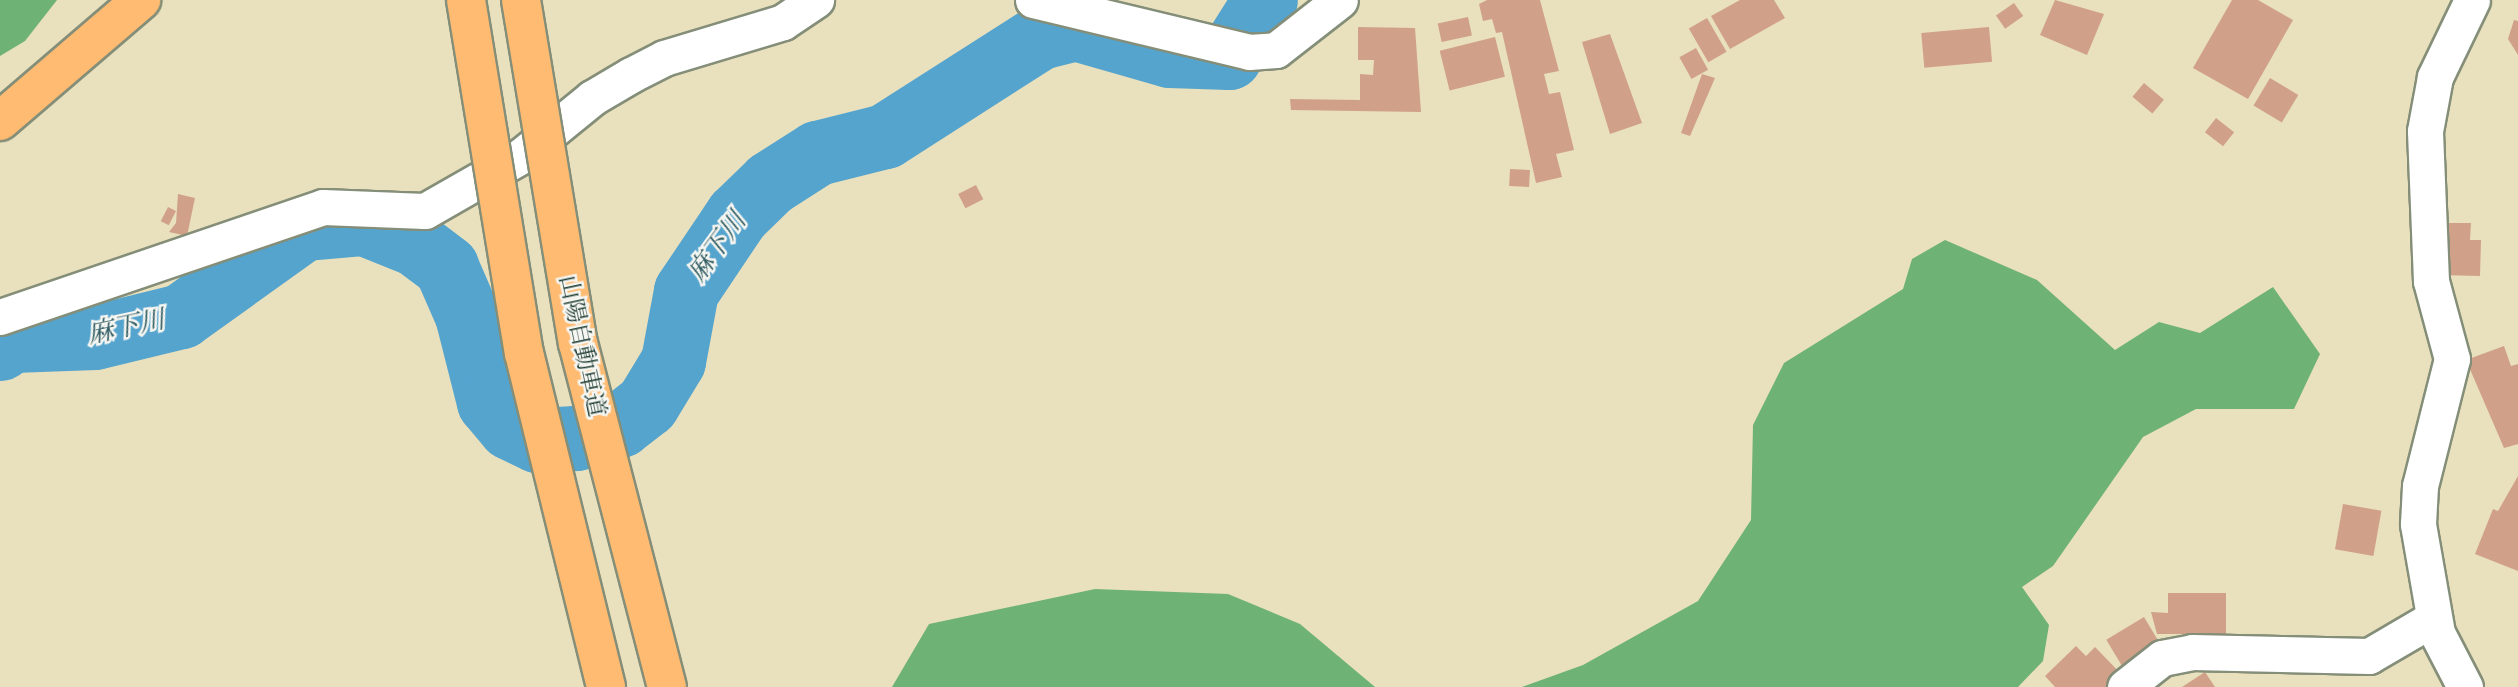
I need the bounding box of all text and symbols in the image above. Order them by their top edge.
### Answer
water label: 麻下川 [681,206,753,288]
street label: 山陽自動車道 [553,273,611,419]
water label: 麻下川 [85,304,167,350]

